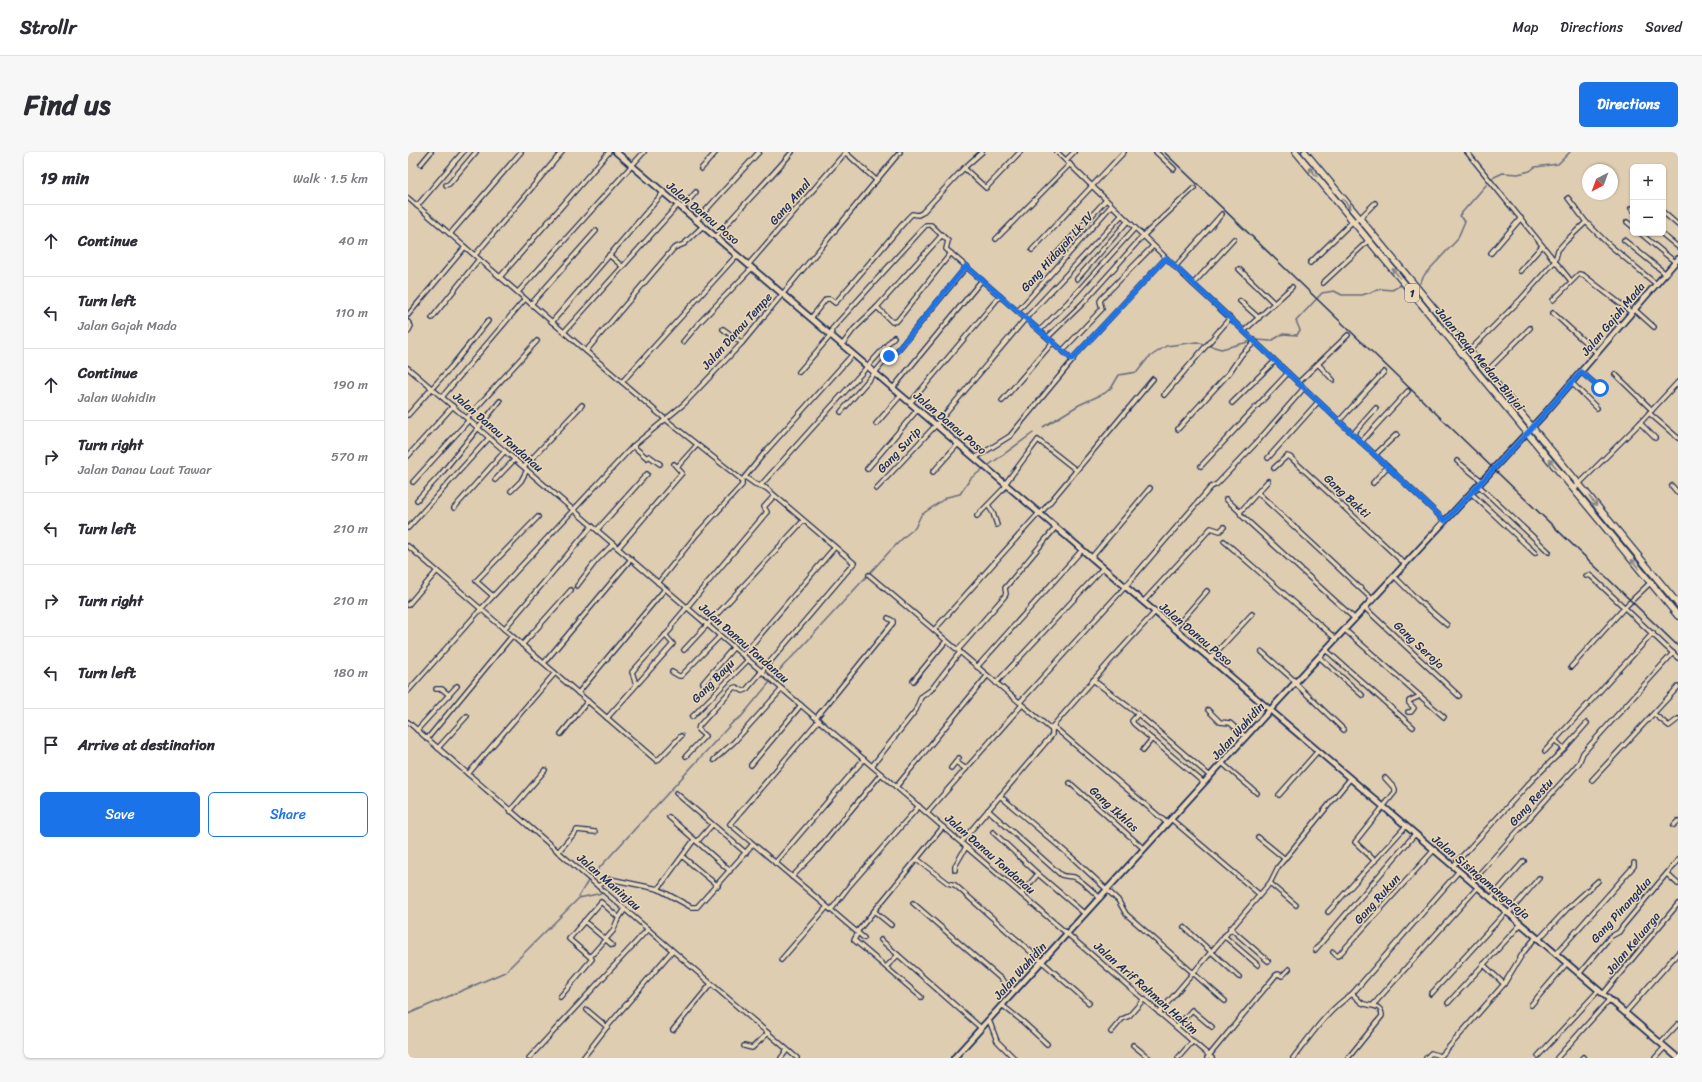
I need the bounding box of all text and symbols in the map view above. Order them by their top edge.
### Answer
text: Strollr [20,11,76,44]
text: Map [1512,15,1538,40]
text: Directions [1560,15,1623,40]
text: Saved [1645,15,1682,40]
text: Find us [24,80,111,129]
button: Directions [1579,82,1678,127]
text: 19 min [40,163,89,193]
north arrow [1582,164,1618,200]
map controls [1630,164,1666,236]
button: + [1630,164,1666,200]
text: Walk · 1.5 km [293,167,368,190]
one-way arrow [1309,167,1318,178]
street label: Gang Amal [763,173,817,230]
street label: Jalan Danau Poso [661,175,745,250]
one-way arrow [1343,199,1352,210]
button: − [1630,200,1666,236]
street label: Gang Hidayah Lk IV [1015,206,1100,297]
text: Continue [78,228,138,254]
text: 40 m [338,229,368,252]
icon: ahead [40,230,62,252]
one-way arrow [1391,268,1400,279]
street label: Jalan Gajah Mada [1575,277,1651,362]
road number: 1 [1405,284,1419,302]
street label: Jalan Danau Tempe [695,287,778,376]
text: Turn left [78,288,136,314]
text: 110 m [335,301,368,324]
street label: Jalan Raya Medan-Binjai [1429,301,1531,416]
icon: left [40,302,62,324]
text: Jalan Gajah Mada [78,314,177,337]
route end [880,347,898,365]
text: Continue [78,360,138,386]
text: 190 m [333,373,368,396]
icon: ahead [40,374,62,396]
route start [1591,379,1609,397]
street label: Jalan Danau Tondanau [447,385,549,478]
street label: Jalan Danau Poso [908,385,992,460]
text: Jalan Wahidin [78,386,156,409]
street label: Gang Surip [871,421,927,479]
text: Turn right [78,432,143,458]
text: 570 m [331,445,368,468]
icon: right [40,446,62,468]
text: Jalan Danau Laut Tawar [78,458,211,481]
one-way arrow [1549,458,1558,469]
street label: Gang Bakti [1318,468,1376,524]
one-way arrow [1588,495,1597,506]
text: Turn left [78,516,136,542]
text: 210 m [333,517,368,540]
icon: left [40,518,62,540]
one-way arrow [1631,559,1640,570]
text: Turn right [78,588,143,614]
text: 210 m [333,589,368,612]
icon: right [40,590,62,612]
street label: Jalan Danau Tondanau [693,596,795,689]
street label: Jalan Danau Poso [1154,596,1238,671]
street label: Gang Seroja [1388,615,1450,675]
street label: Gang Bayu [686,653,741,709]
text: Turn left [78,660,136,686]
text: 180 m [333,661,368,684]
icon: left [40,662,62,684]
street label: Jalan Wahidin [1205,697,1271,766]
text: Arrive at destination [78,732,215,758]
icon: arrive [40,734,62,756]
street label: Gang Restu [1503,772,1559,831]
street label: Gang Ikhlas [1084,780,1144,838]
button: Save [40,792,200,837]
button: Share [208,792,368,837]
street label: Jalan Danau Tondanau [939,807,1041,900]
street label: Jalan Sisingamangaraja [1426,828,1535,925]
street label: Jalan Maninjau [571,847,647,917]
street label: Gang Rukun [1348,868,1406,929]
street label: Gang Pinangdua [1585,871,1658,948]
street label: Jalan Keluarga [1599,907,1666,980]
street label: Jalan Arif Rahman Hakim [1088,935,1203,1040]
street label: Jalan Wahidin [987,937,1053,1006]

